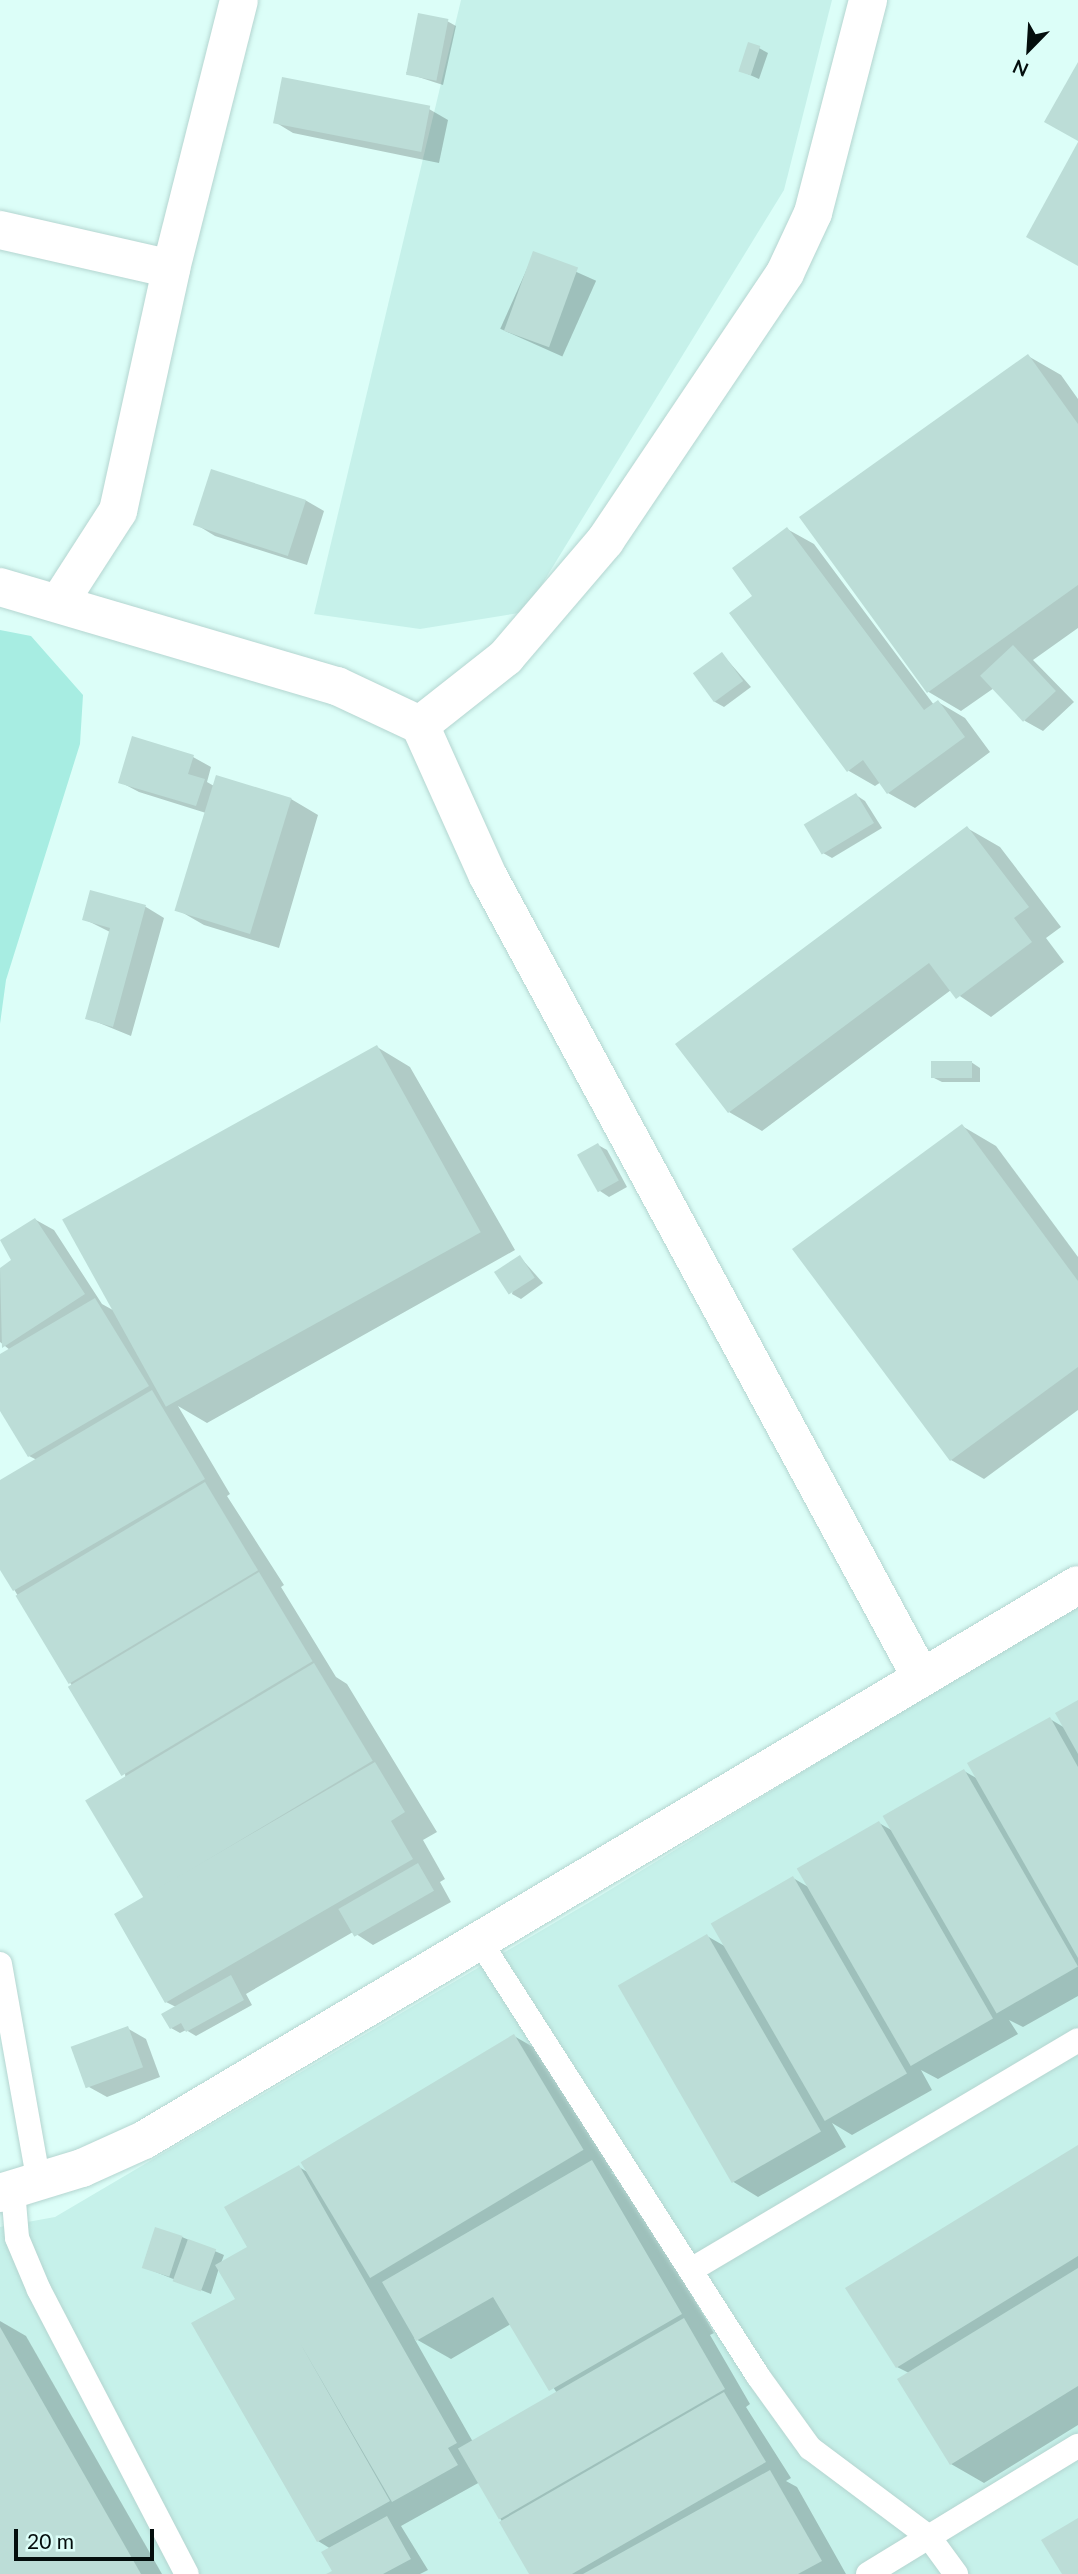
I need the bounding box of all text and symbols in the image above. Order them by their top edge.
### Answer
north arrow [994,14,1064,84]
text: N [1009,55,1032,82]
scale bar [18,2514,158,2558]
text: 20 m [27,2528,74,2553]

